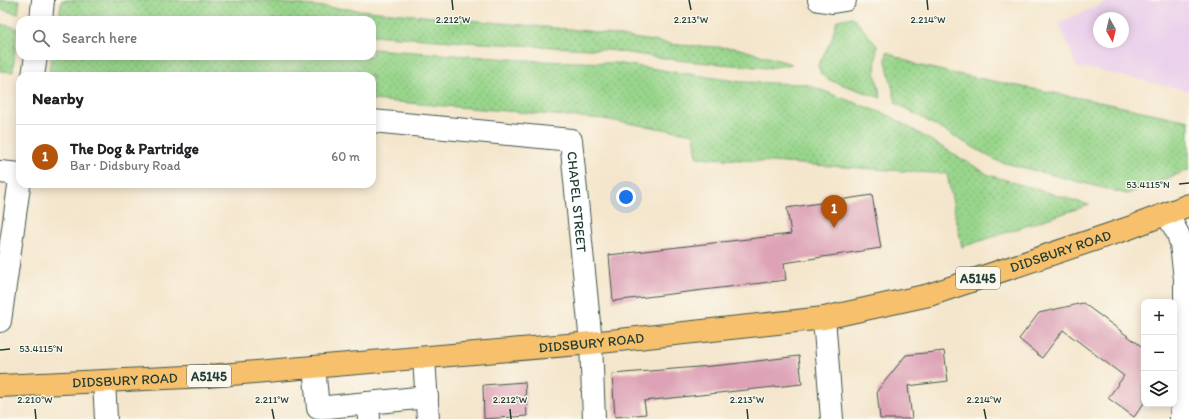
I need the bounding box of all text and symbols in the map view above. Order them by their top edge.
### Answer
north arrow [1093,12,1129,48]
text: 2.212°W [436,13,471,26]
text: 2.213°W [674,13,709,26]
text: 2.214°W [910,13,946,26]
search box [16,16,376,60]
icon: search [30,27,52,49]
text: Search here [62,29,137,47]
text: Nearby [32,88,84,108]
text: The Dog & Partridge [70,140,199,158]
text: 1 [42,149,48,164]
text: 60 m [331,149,360,164]
street label: CHAPEL STREET [564,150,591,253]
text: Bar · Didsbury Road [70,158,181,173]
text: 53.4115°N [1126,178,1170,191]
your location [616,187,636,207]
pin: 1 [821,195,847,228]
street label: DIDSBURY ROAD [1007,226,1113,276]
road number: A5145 [956,267,1000,289]
map controls [1141,299,1177,407]
button: + [1141,299,1177,335]
street label: DIDSBURY ROAD [538,329,645,356]
button: − [1141,335,1177,371]
text: 53.4115°N [19,342,63,355]
road number: A5145 [187,365,231,387]
street label: DIDSBURY ROAD [72,369,178,391]
button: layers [1141,371,1177,407]
text: 2.210°W [17,393,53,406]
text: 2.211°W [255,393,289,406]
text: 2.212°W [493,393,528,406]
text: 2.213°W [730,393,765,406]
text: 2.214°W [966,393,1002,406]

